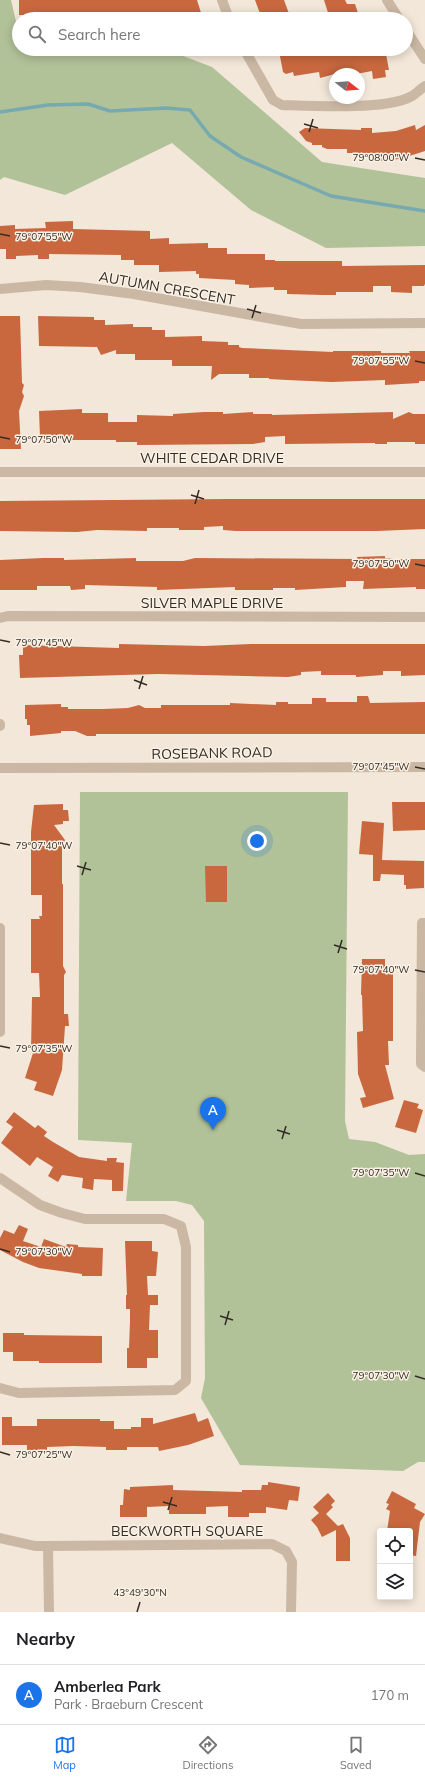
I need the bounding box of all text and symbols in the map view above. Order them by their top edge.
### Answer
search box [12,12,413,56]
icon: search [26,23,48,45]
text: Search here [58,25,140,44]
north arrow [329,68,365,104]
text: 79°08'00"W [353,151,409,164]
text: 79°07'55"W [16,230,72,243]
street label: AUTUMN CRESCENT [97,267,237,309]
text: 79°07'55"W [353,354,409,367]
text: 79°07'50"W [16,433,72,446]
street label: WHITE CEDAR DRIVE [140,449,284,467]
text: 79°07'50"W [353,557,409,570]
street label: SILVER MAPLE DRIVE [141,594,283,612]
text: 79°07'45"W [16,636,72,649]
street label: ROSEBANK ROAD [151,743,273,763]
text: 79°07'45"W [353,760,409,773]
your location [247,831,267,851]
text: 79°07'40"W [16,839,72,852]
text: 79°07'40"W [353,963,409,976]
text: 79°07'35"W [16,1042,72,1055]
pin: A [200,1097,226,1130]
text: 79°07'35"W [353,1166,409,1179]
text: 79°07'30"W [16,1245,72,1258]
text: 79°07'30"W [353,1369,409,1382]
text: 79°07'25"W [16,1448,72,1461]
street label: BECKWORTH SQUARE [111,1522,263,1540]
map controls [377,1528,413,1600]
button: locate [377,1528,413,1564]
button: layers [377,1564,413,1600]
text: 43°49'30"N [113,1586,167,1599]
text: Nearby [16,1628,75,1649]
text: Amberlea Park [54,1677,161,1696]
text: A [24,1687,34,1703]
text: 170 m [371,1687,409,1703]
text: Park · Braeburn Crescent [54,1696,203,1712]
tab: Map [53,1734,76,1772]
tab: Directions [183,1734,233,1772]
tab: Saved [340,1734,372,1772]

